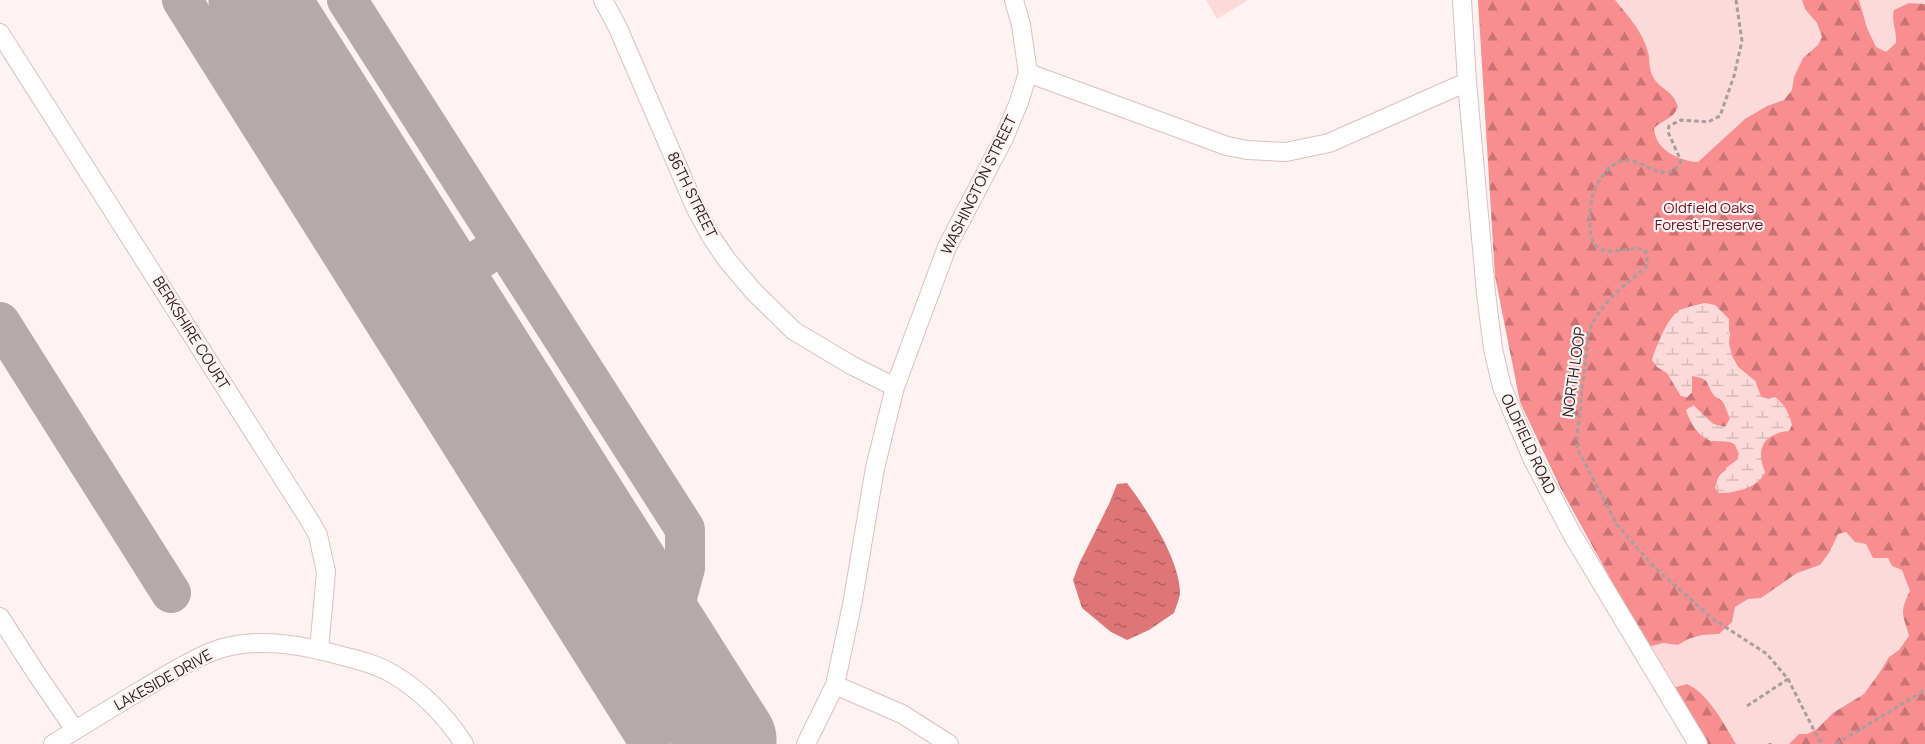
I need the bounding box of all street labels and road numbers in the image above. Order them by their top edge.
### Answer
street label: WASHINGTON STREET [936,112,1021,258]
street label: 86TH STREET [662,148,722,242]
street label: BERKSHIRE COURT [148,272,235,394]
street label: NORTH LOOP [1557,325,1590,418]
street label: OLDFIELD ROAD [1496,390,1561,497]
street label: LAKESIDE DRIVE [110,644,216,715]

